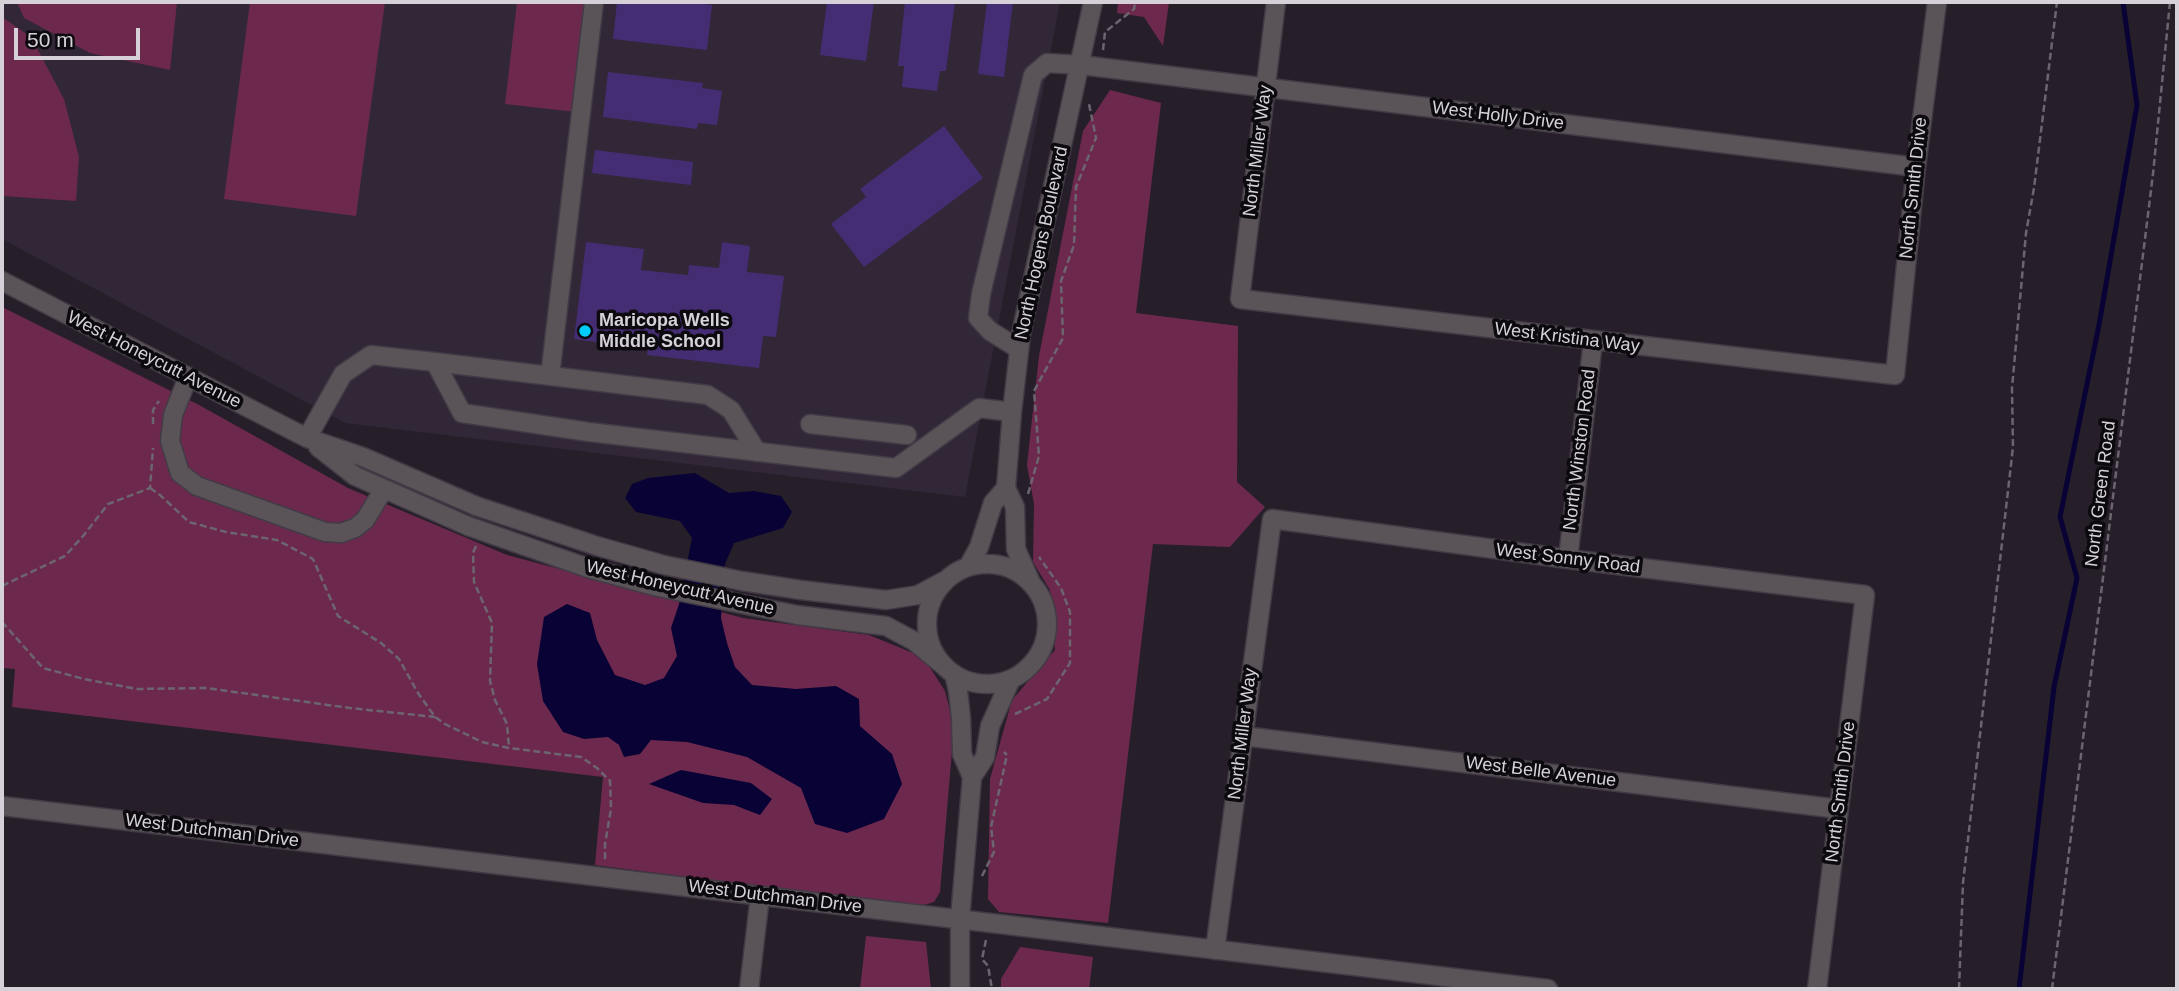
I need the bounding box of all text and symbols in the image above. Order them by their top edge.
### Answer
scale bar [18,14,144,58]
text: 50 m [27,28,74,51]
street label: North Miller Way [1239,84,1277,218]
street label: West Holly Drive [1431,97,1565,135]
street label: North Smith Drive [1896,116,1932,260]
street label: North Hogens Boulevard [1011,144,1073,342]
street label: West Honeycutt Avenue [63,307,245,413]
place label: Maricopa Wells Middle School [599,310,730,352]
street label: West Kristina Way [1493,318,1641,358]
marker: Maricopa Wells Middle School [577,323,593,339]
street label: North Winston Road [1559,368,1601,532]
street label: North Green Road [2081,420,2121,568]
street label: West Sonny Road [1495,539,1641,579]
street label: West Honeycutt Avenue [584,556,776,620]
street label: North Miller Way [1224,667,1262,801]
street label: North Smith Drive [1822,720,1860,864]
street label: West Belle Avenue [1465,752,1617,792]
street label: West Dutchman Drive [124,810,300,852]
street label: West Dutchman Drive [687,876,863,918]

